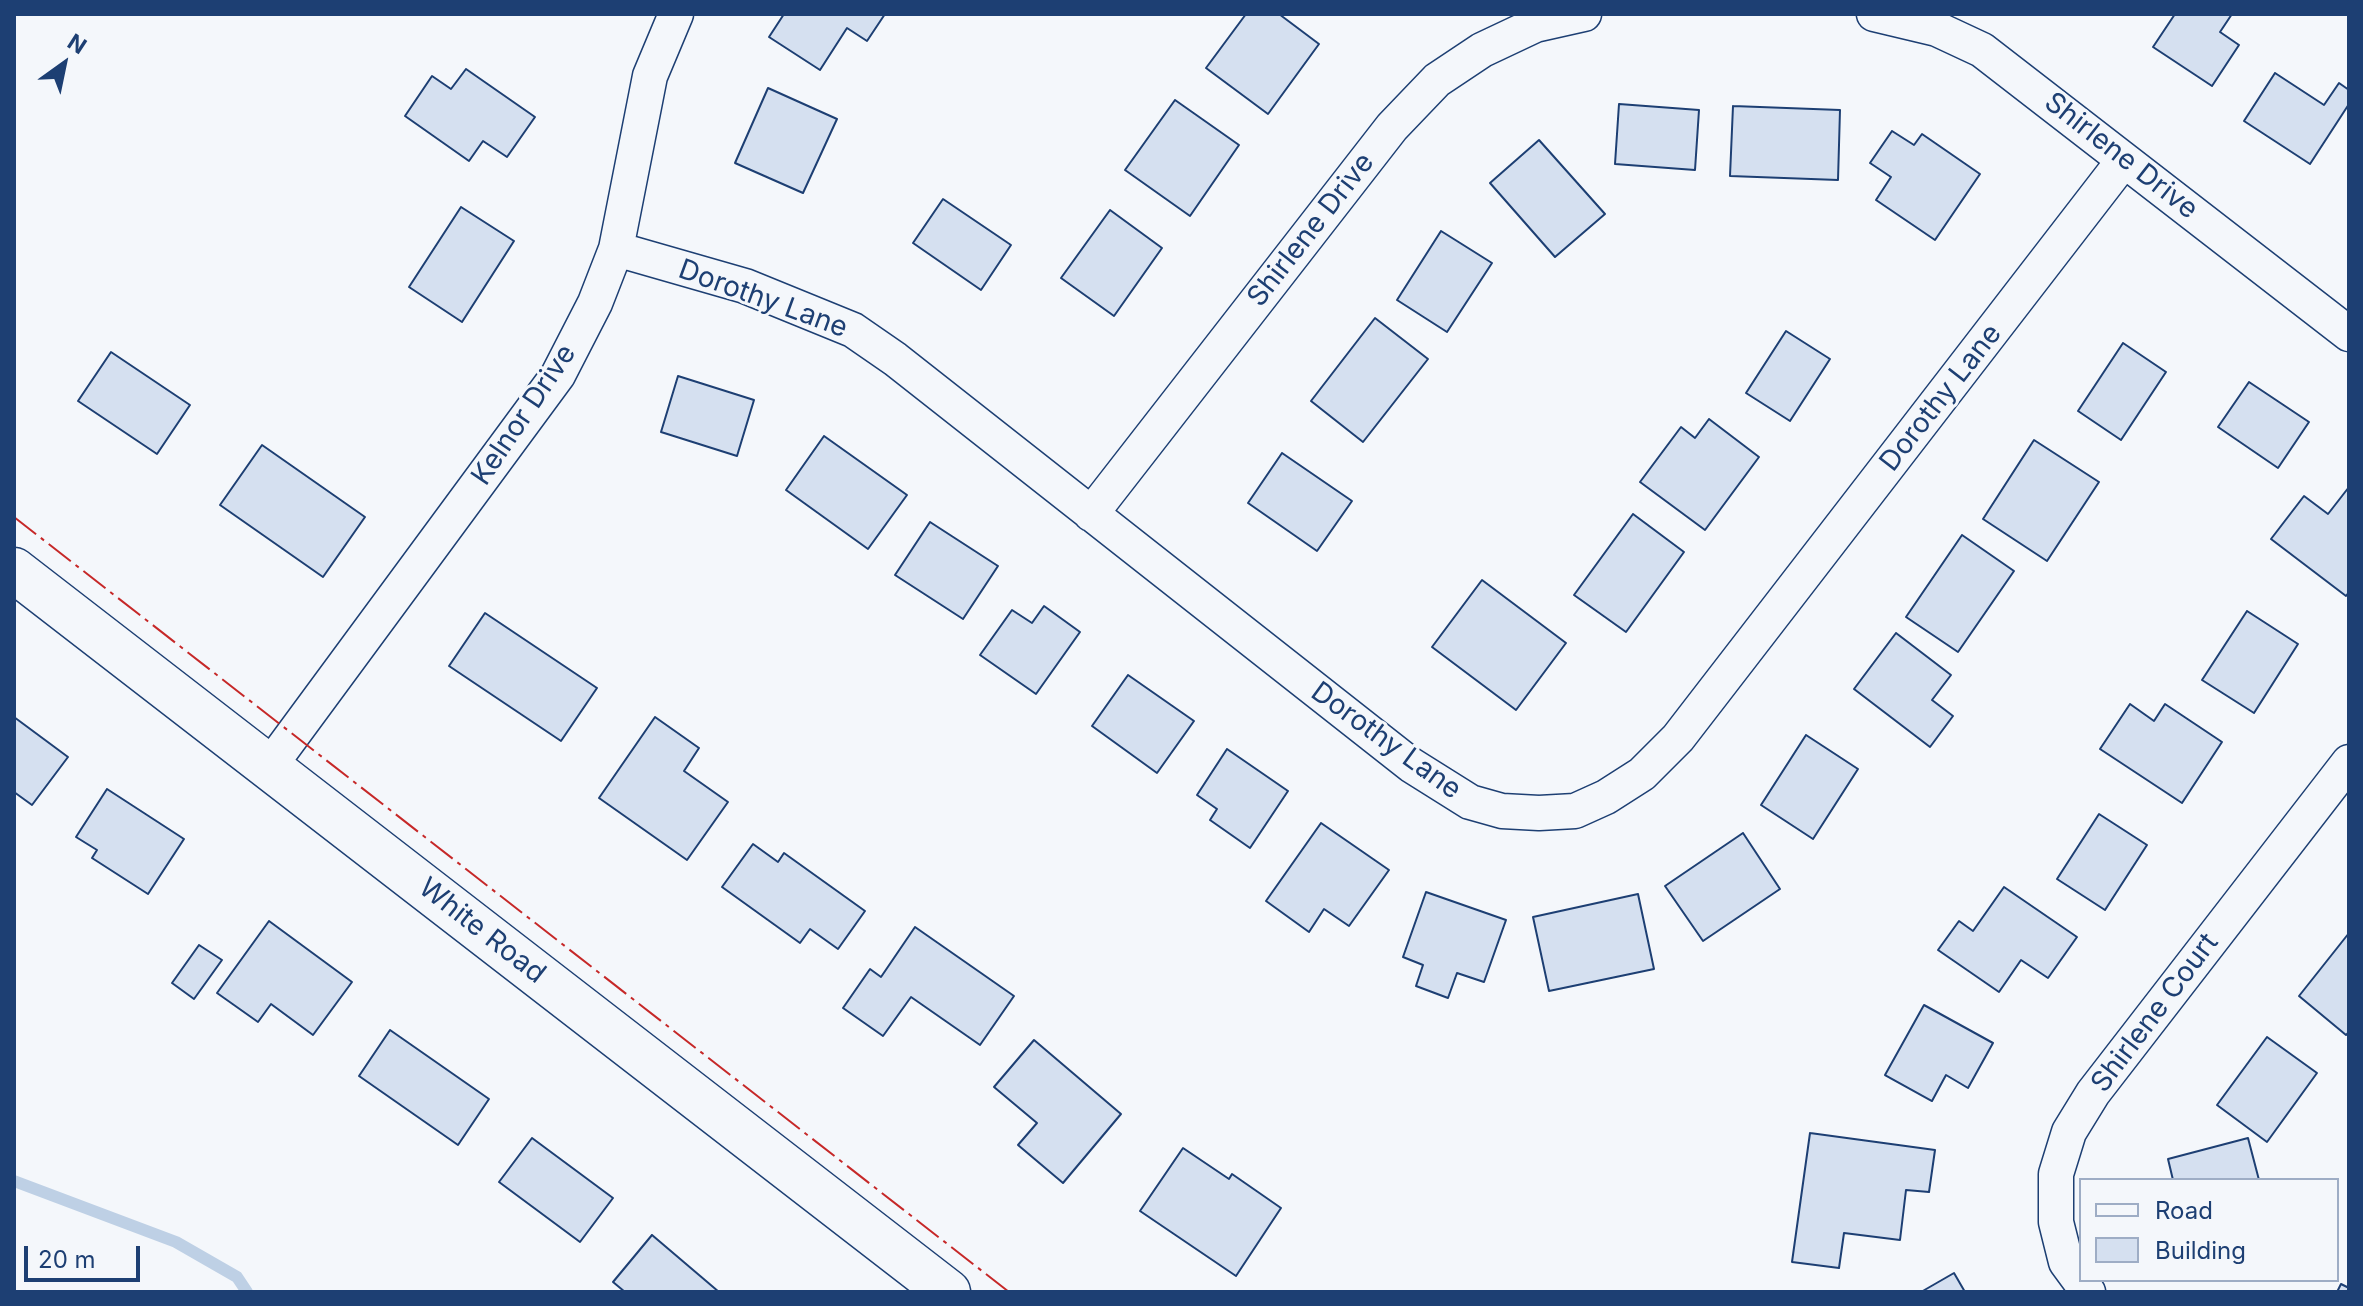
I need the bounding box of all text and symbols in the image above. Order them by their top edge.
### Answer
north arrow [24,24,104,104]
text: N [63,28,91,59]
street label: Shirlene Drive [2038,86,2204,226]
street label: Shirlene Drive [1241,147,1381,313]
street label: Dorothy Lane [674,253,852,345]
street label: Dorothy Lane [1873,318,2009,478]
street label: Kelnor Drive [465,338,583,492]
street label: Dorothy Lane [1304,675,1468,807]
street label: White Road [412,871,552,991]
street label: Shirlene Court [2084,927,2226,1099]
legend [2079,1178,2339,1282]
text: Road [2155,1196,2213,1225]
scale bar [28,1230,144,1280]
text: Building [2155,1236,2246,1265]
text: 20 m [38,1245,96,1274]

